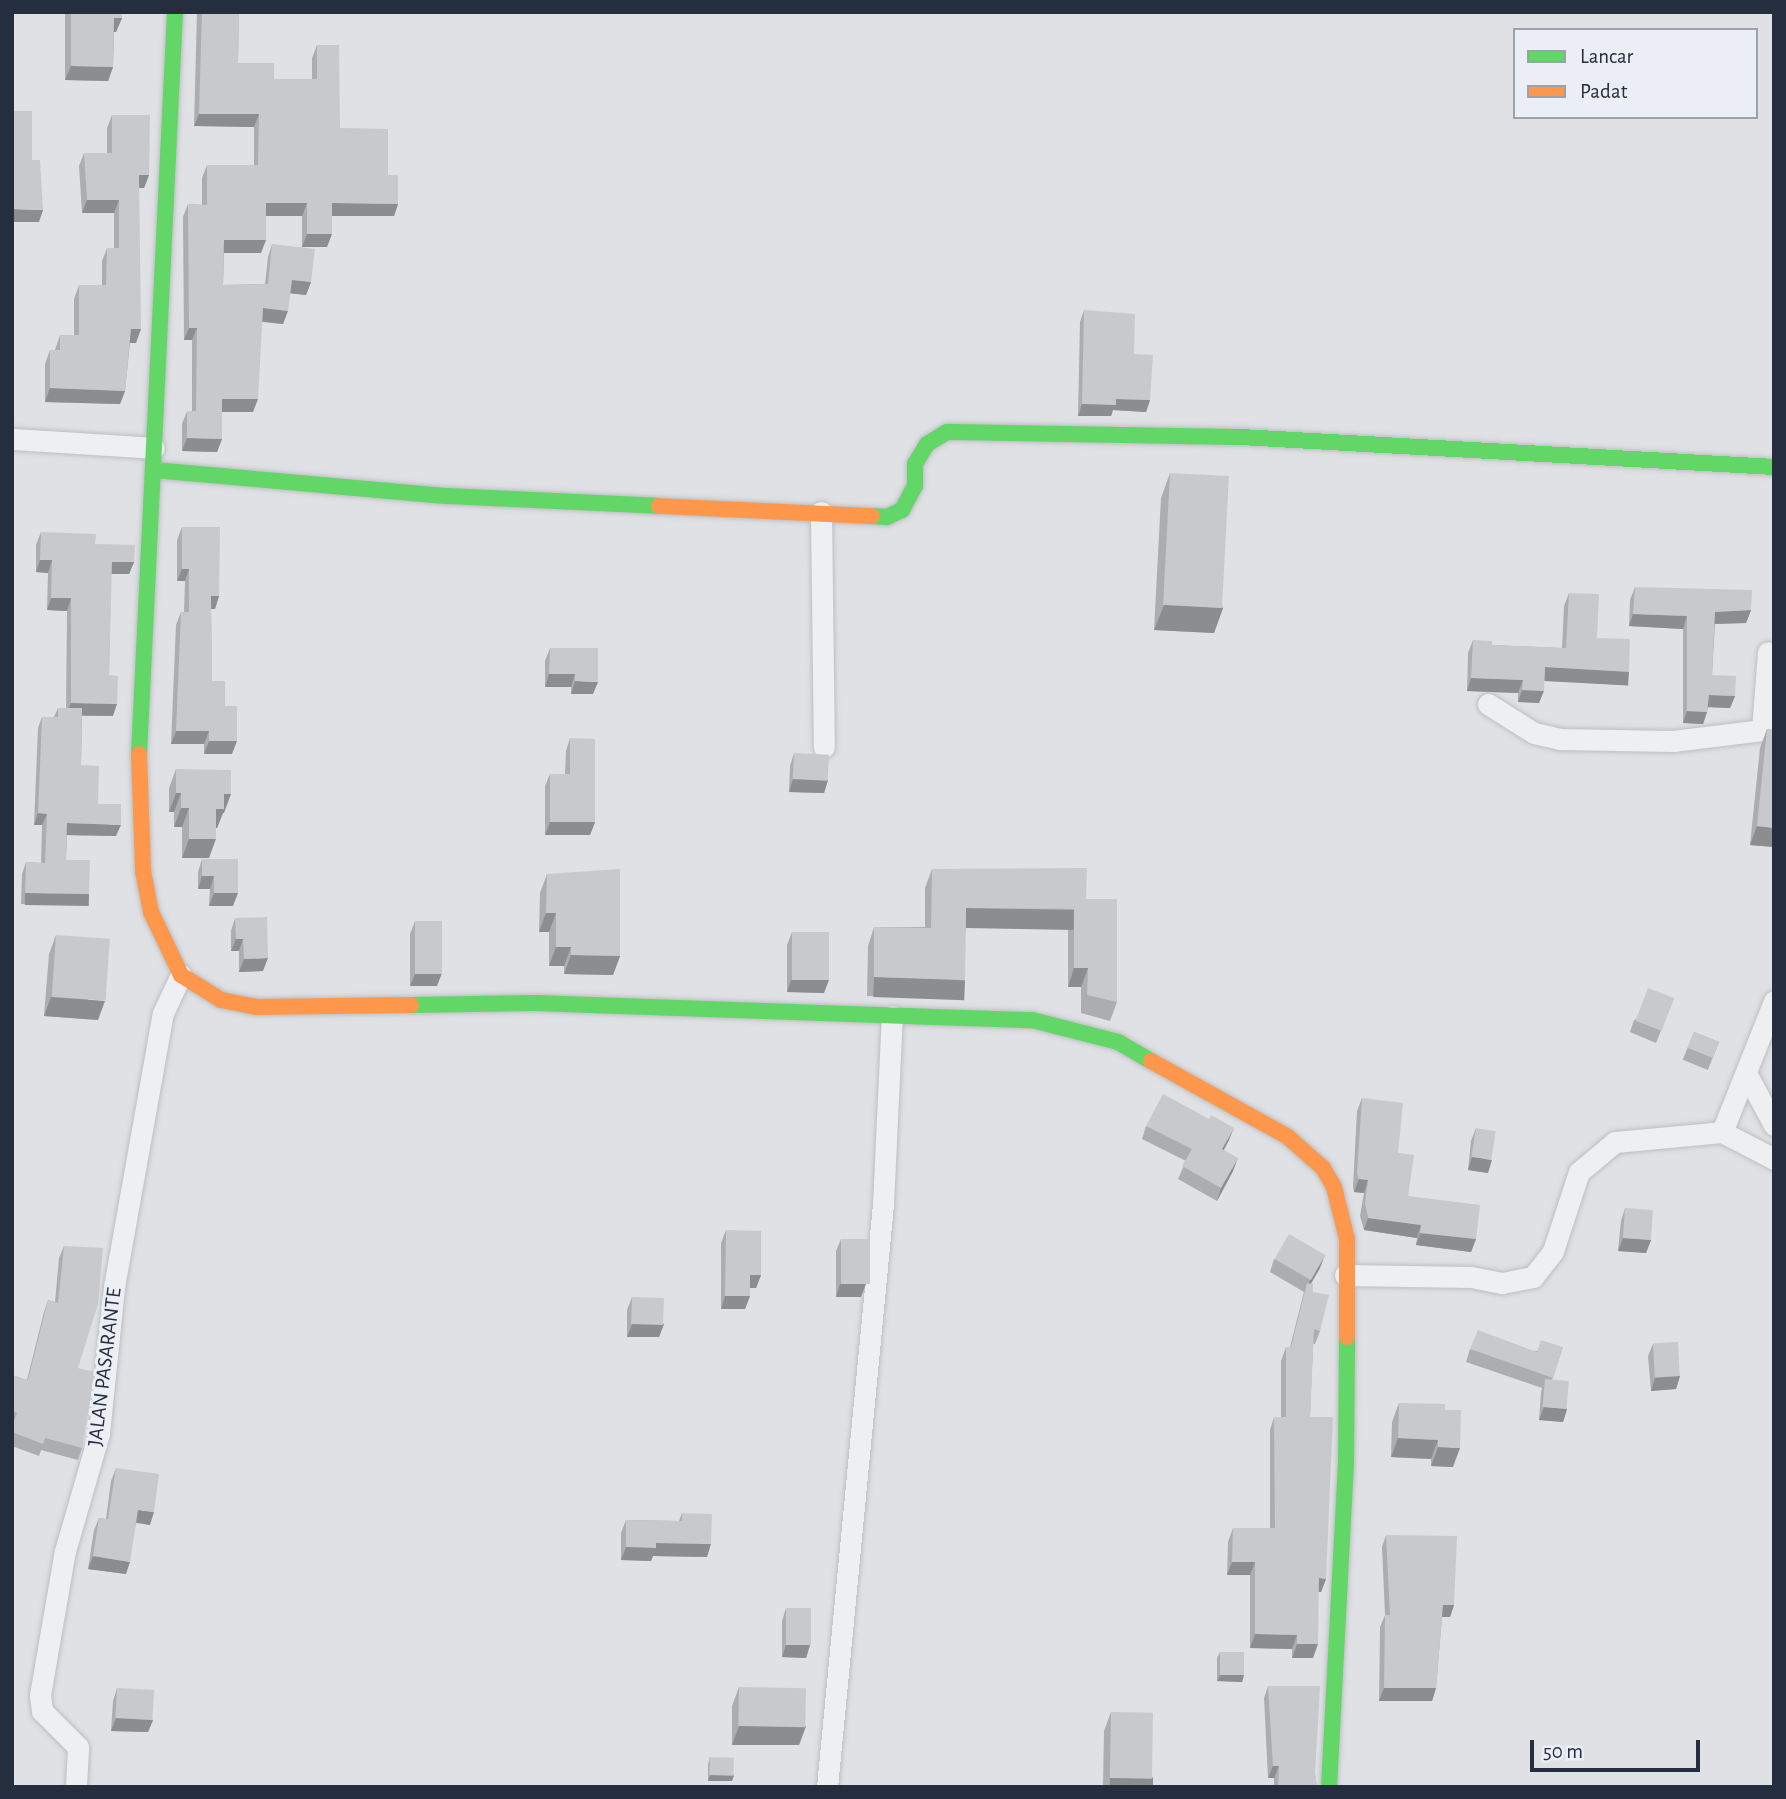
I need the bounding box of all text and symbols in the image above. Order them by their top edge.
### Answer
legend [1513,28,1758,119]
text: Lancar [1580,46,1633,67]
text: Padat [1580,81,1627,102]
street label: JALAN PASARANTE [83,1286,127,1448]
scale bar [1534,1726,1704,1770]
text: 50 m [1543,1741,1583,1762]

